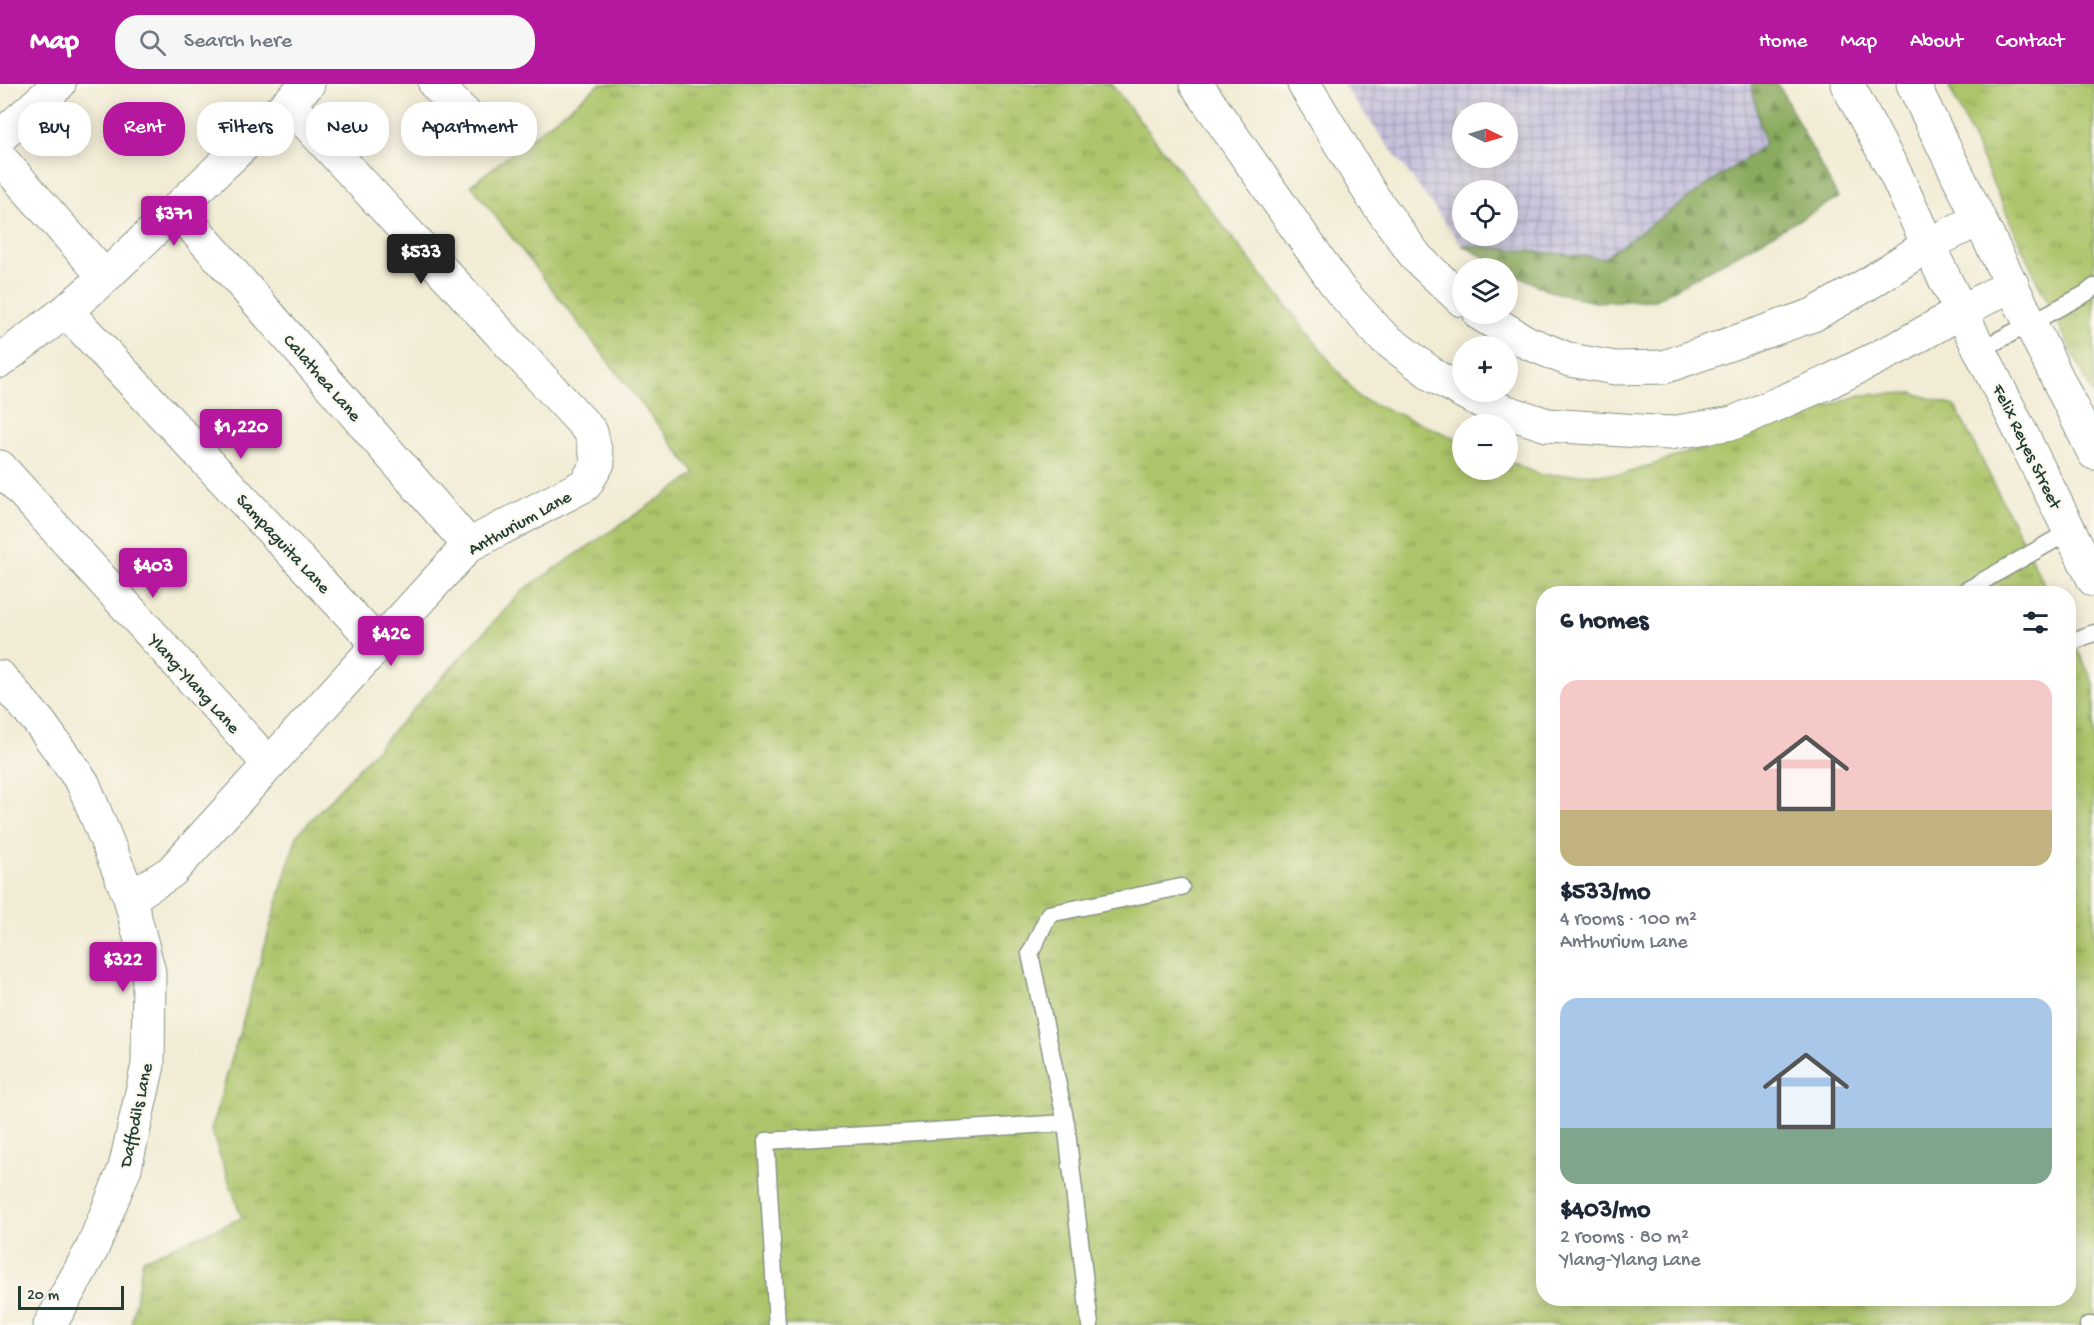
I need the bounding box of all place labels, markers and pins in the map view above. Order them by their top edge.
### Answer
pin: $371 [138,196,210,247]
pin: $533 [385,234,457,285]
pin: $1,220 [192,409,290,460]
pin: $403 [117,548,189,599]
pin: $426 [355,616,427,667]
pin: $322 [87,942,159,993]

